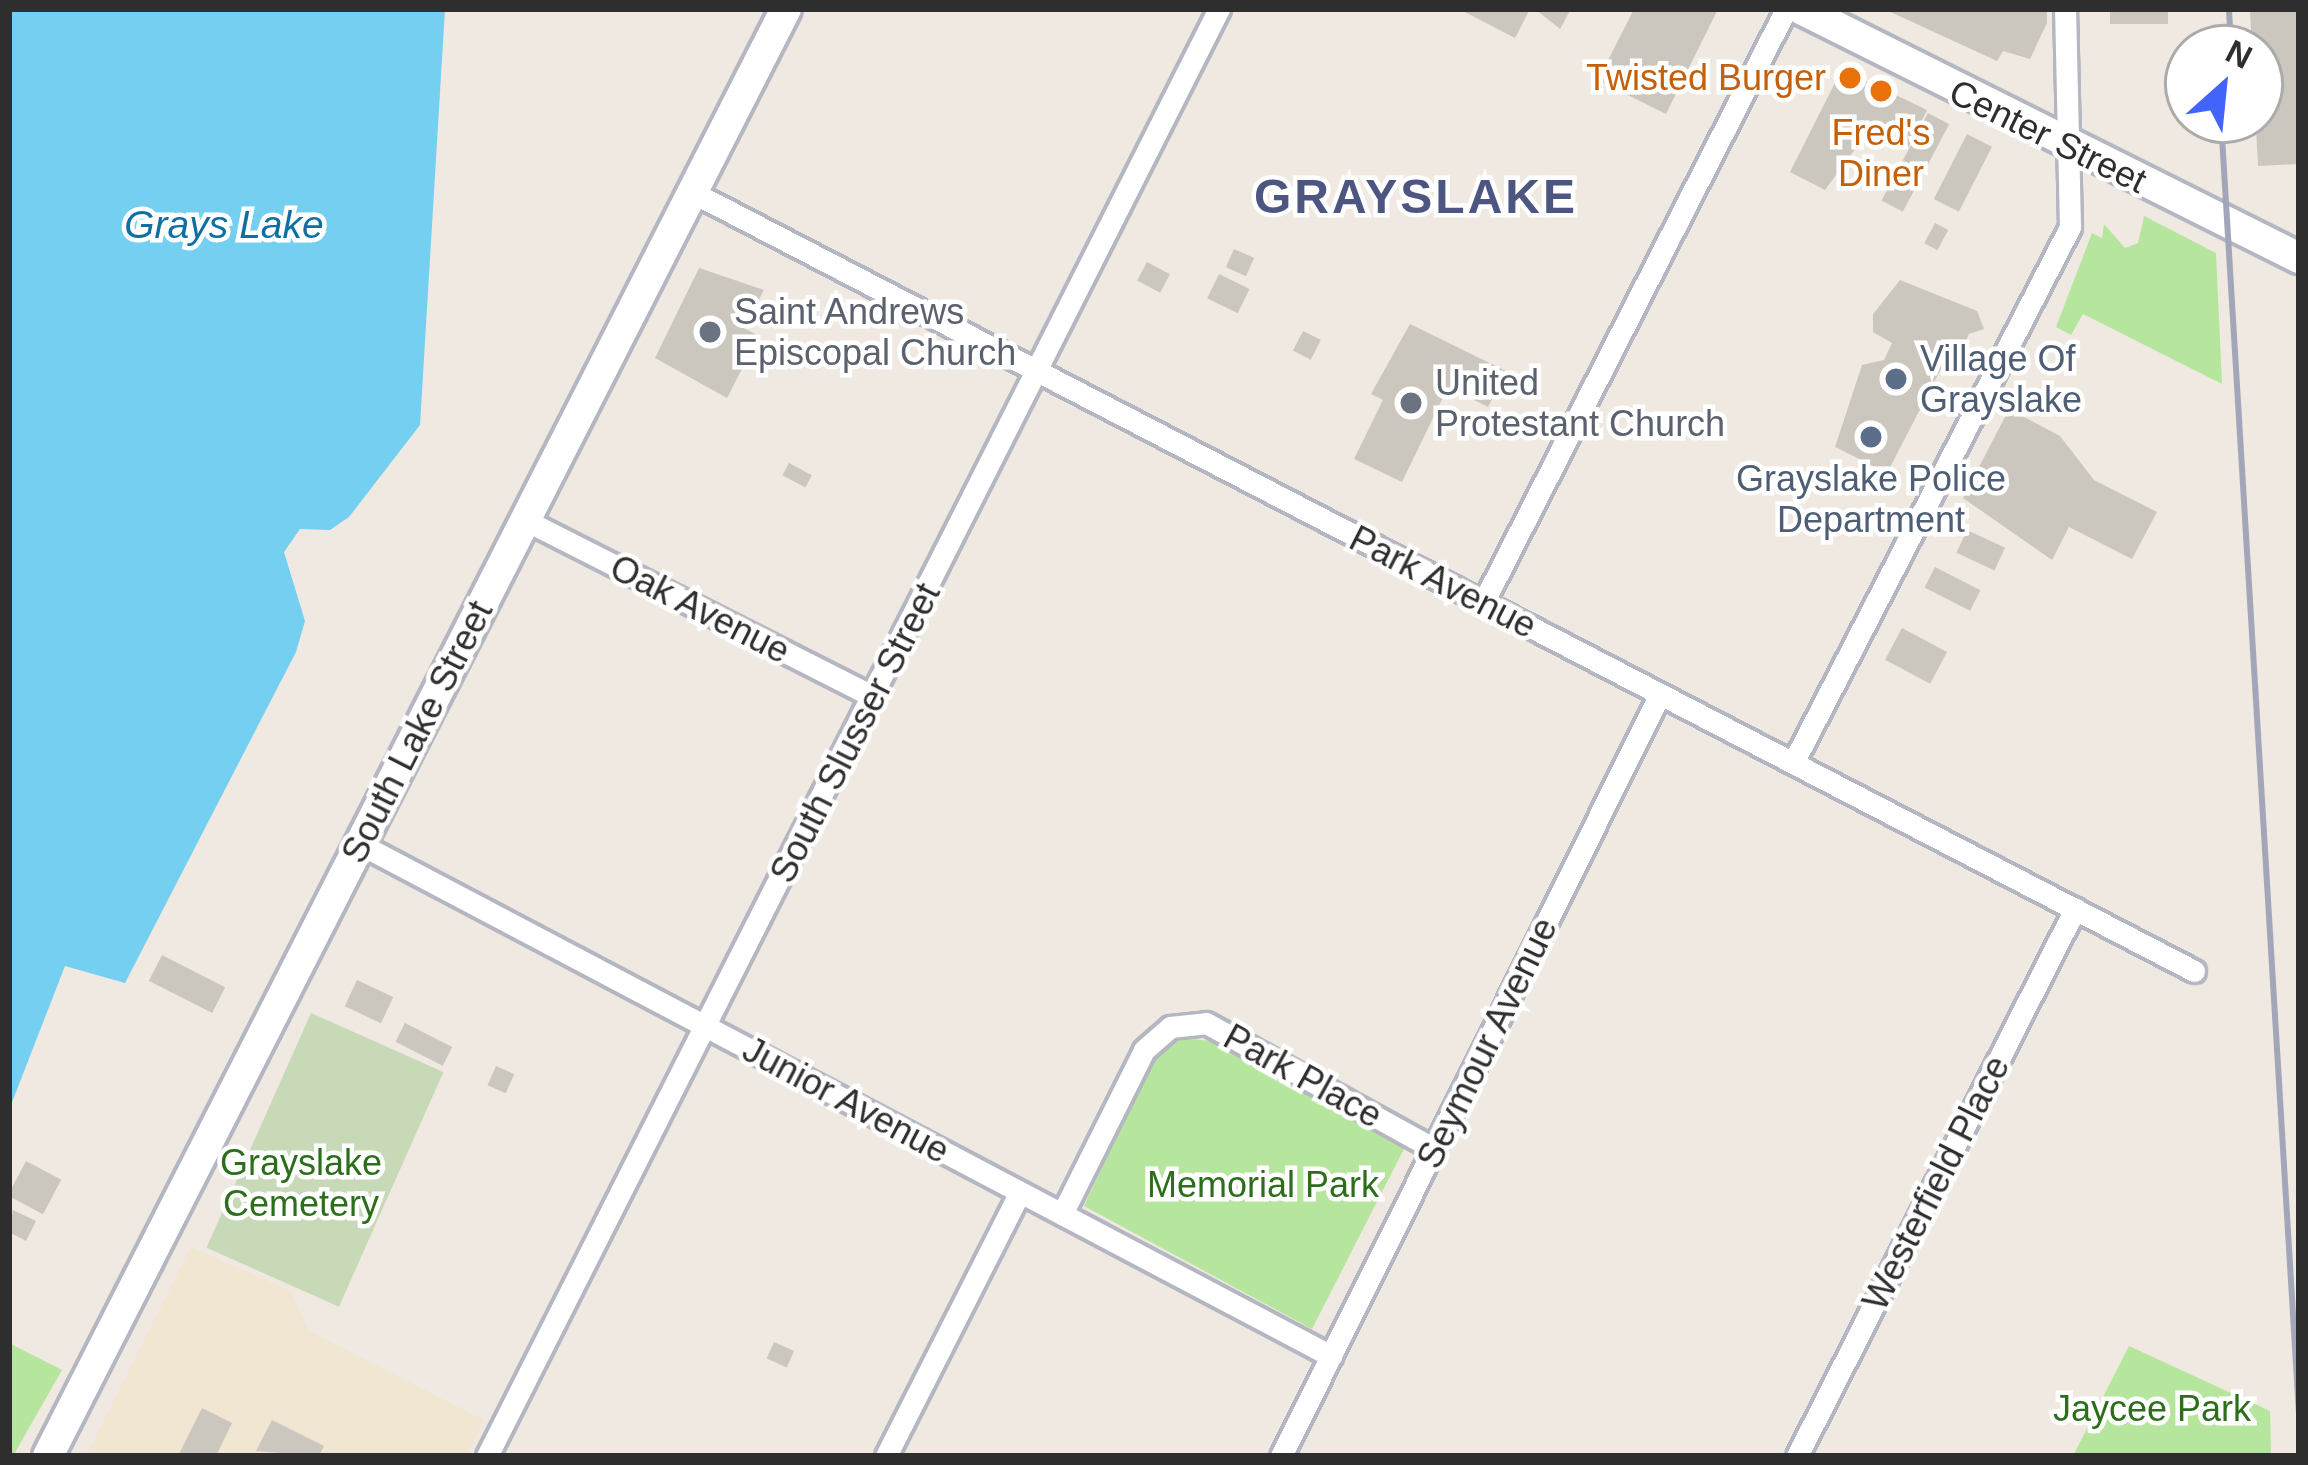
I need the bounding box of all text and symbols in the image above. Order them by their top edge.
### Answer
north arrow [2164,24,2284,144]
text: N [2220,32,2258,76]
place label: Twisted Burger [1586,56,1826,100]
marker: Twisted Burger [1837,65,1863,91]
street label: Center Street [1942,70,2154,202]
marker: Fred's Diner [1868,78,1894,104]
place label: Fred's Diner [1832,110,1930,195]
district label: GRAYSLAKE [1254,168,1578,226]
water label: Grays Lake [124,202,324,248]
place label: Saint Andrews Episcopal Church [734,289,1016,374]
marker: Saint Andrews Episcopal Church [697,319,723,345]
place label: Village Of Grayslake [1920,336,2082,421]
place label: United Protestant Church [1435,360,1725,445]
marker: Village Of Grayslake [1883,366,1909,392]
marker: United Protestant Church [1398,390,1424,416]
marker: Grayslake Police Department [1858,424,1884,450]
place label: Grayslake Police Department [1736,456,2006,541]
street label: Park Avenue [1342,516,1544,648]
street label: Oak Avenue [602,545,798,673]
street label: South Slusser Street [761,576,949,890]
street label: South Lake Street [332,594,502,870]
street label: Seymour Avenue [1407,910,1567,1176]
street label: Park Place [1216,1015,1390,1137]
street label: Junior Avenue [735,1027,957,1173]
street label: Westerfield Place [1853,1049,2019,1317]
park label: Grayslake Cemetery [220,1140,382,1225]
park label: Memorial Park [1147,1163,1379,1207]
park label: Jaycee Park [2053,1387,2251,1431]

